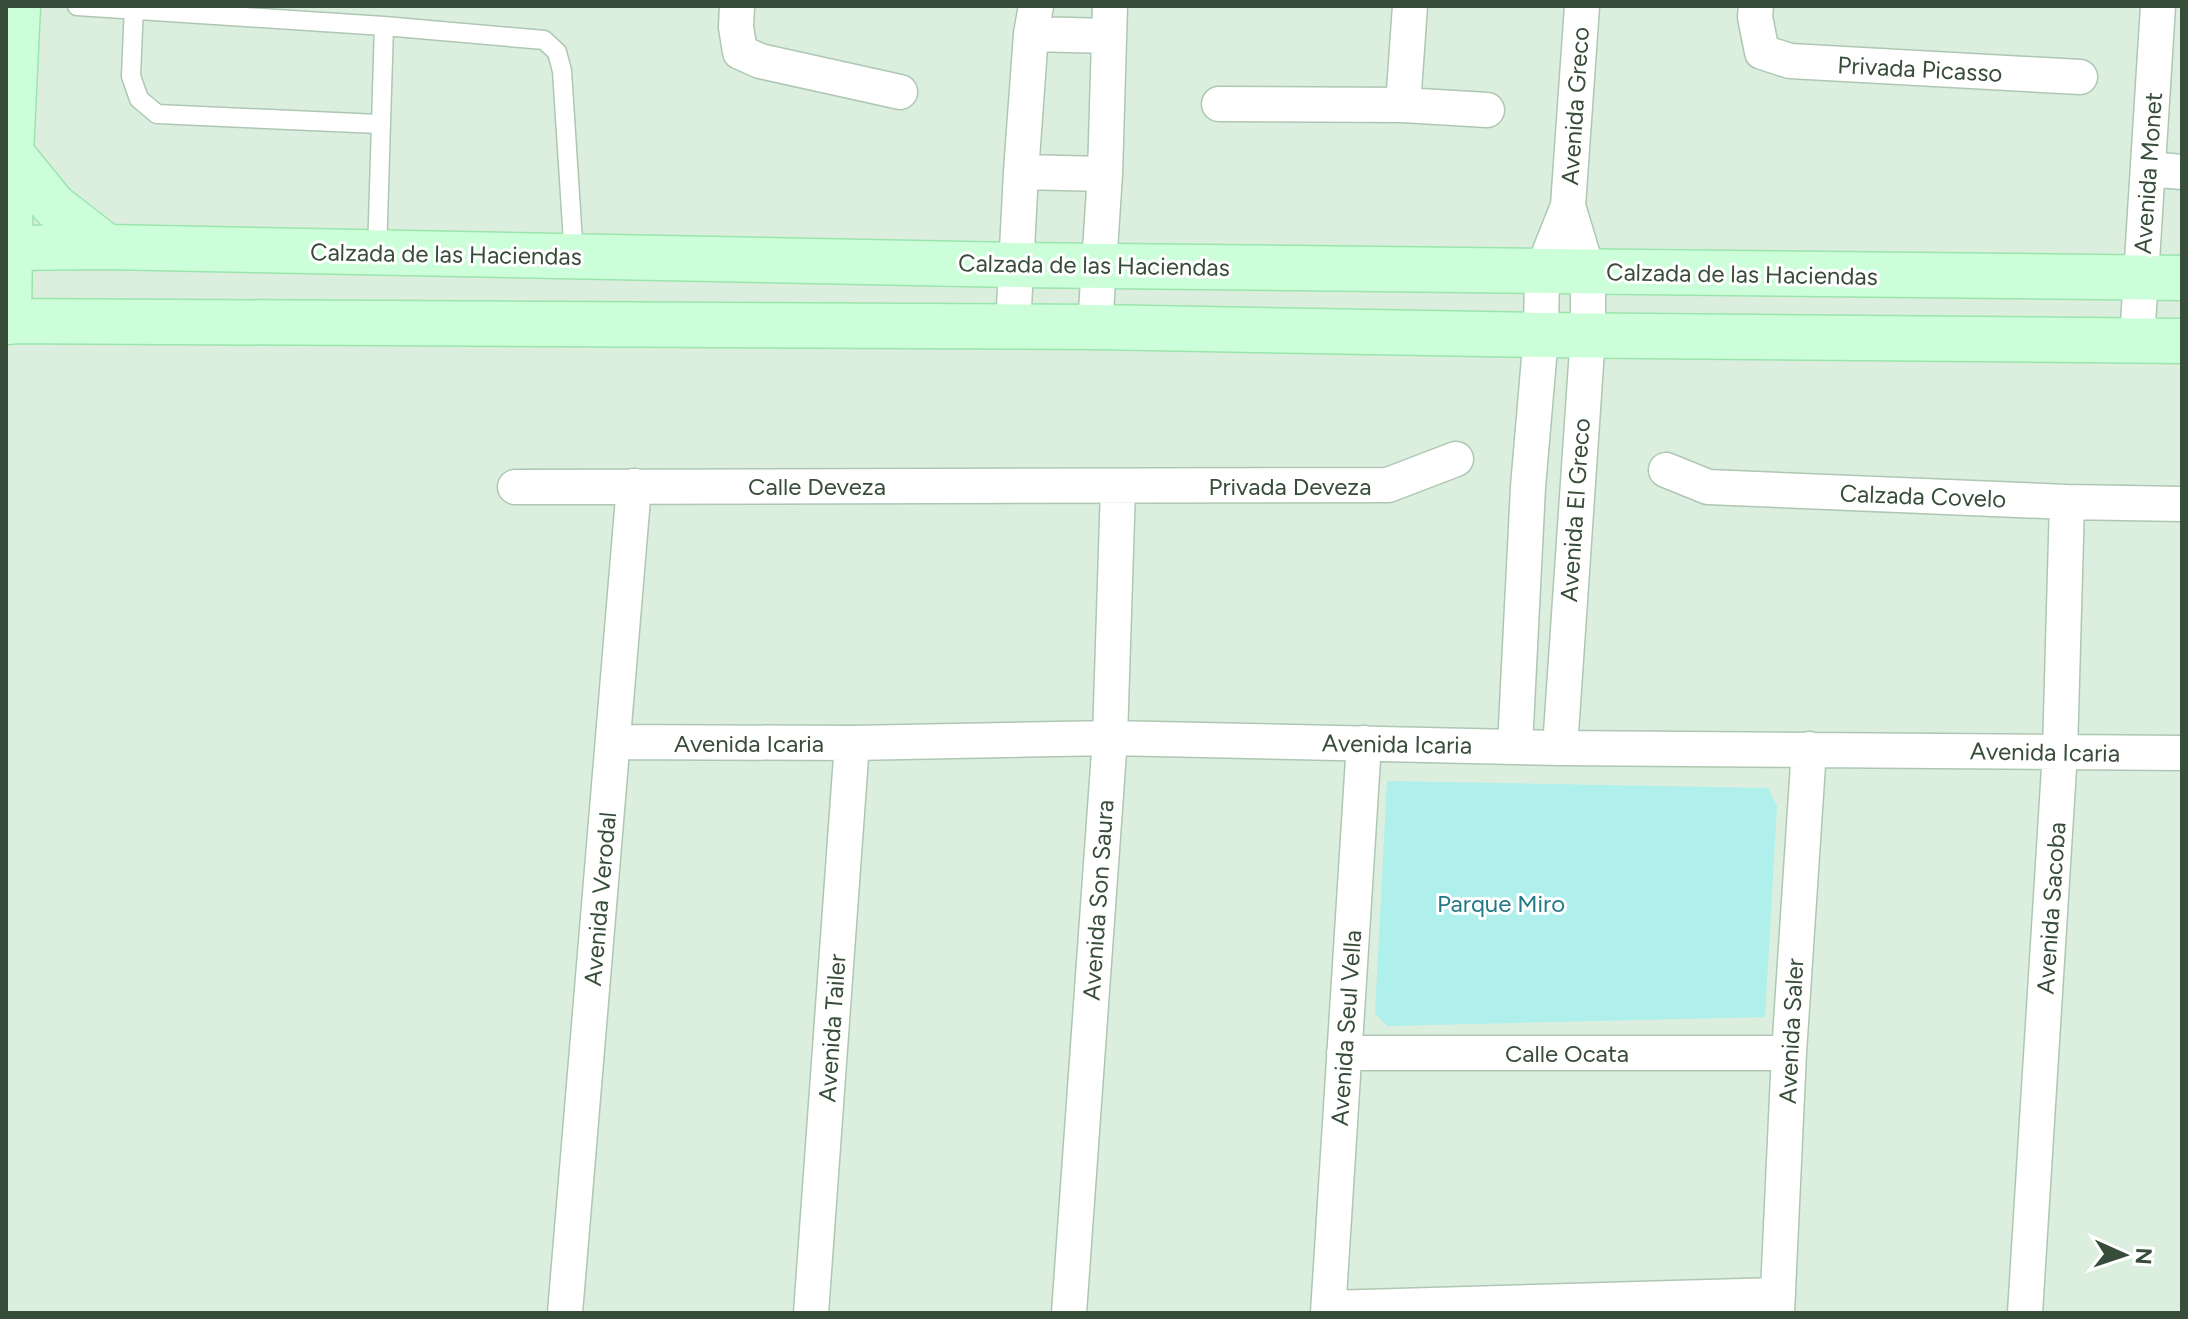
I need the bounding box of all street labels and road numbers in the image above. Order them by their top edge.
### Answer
street label: Avenida Greco [1555,26,1595,186]
street label: Privada Picasso [1837,50,2003,88]
street label: Avenida Monet [2128,91,2168,255]
street label: Calzada de las Haciendas [310,237,582,271]
street label: Calzada de las Haciendas [958,248,1230,282]
street label: Calzada de las Haciendas [1606,257,1878,291]
street label: Avenida El Greco [1554,417,1596,603]
street label: Calle Deveza [748,472,886,501]
street label: Privada Deveza [1209,472,1371,501]
street label: Calzada Covelo [1839,479,2007,513]
street label: Avenida Icaria [1322,728,1472,760]
street label: Avenida Icaria [674,729,824,758]
street label: Avenida Icaria [1970,736,2120,768]
street label: Avenida Son Saura [1077,799,1119,1001]
street label: Avenida Verodal [578,811,622,987]
street label: Avenida Sacoba [2031,821,2071,995]
street label: Avenida Seul Vella [1325,929,1367,1127]
street label: Avenida Tailer [812,953,852,1103]
street label: Avenida Saler [1773,957,1809,1105]
street label: Calle Ocata [1505,1039,1629,1068]

